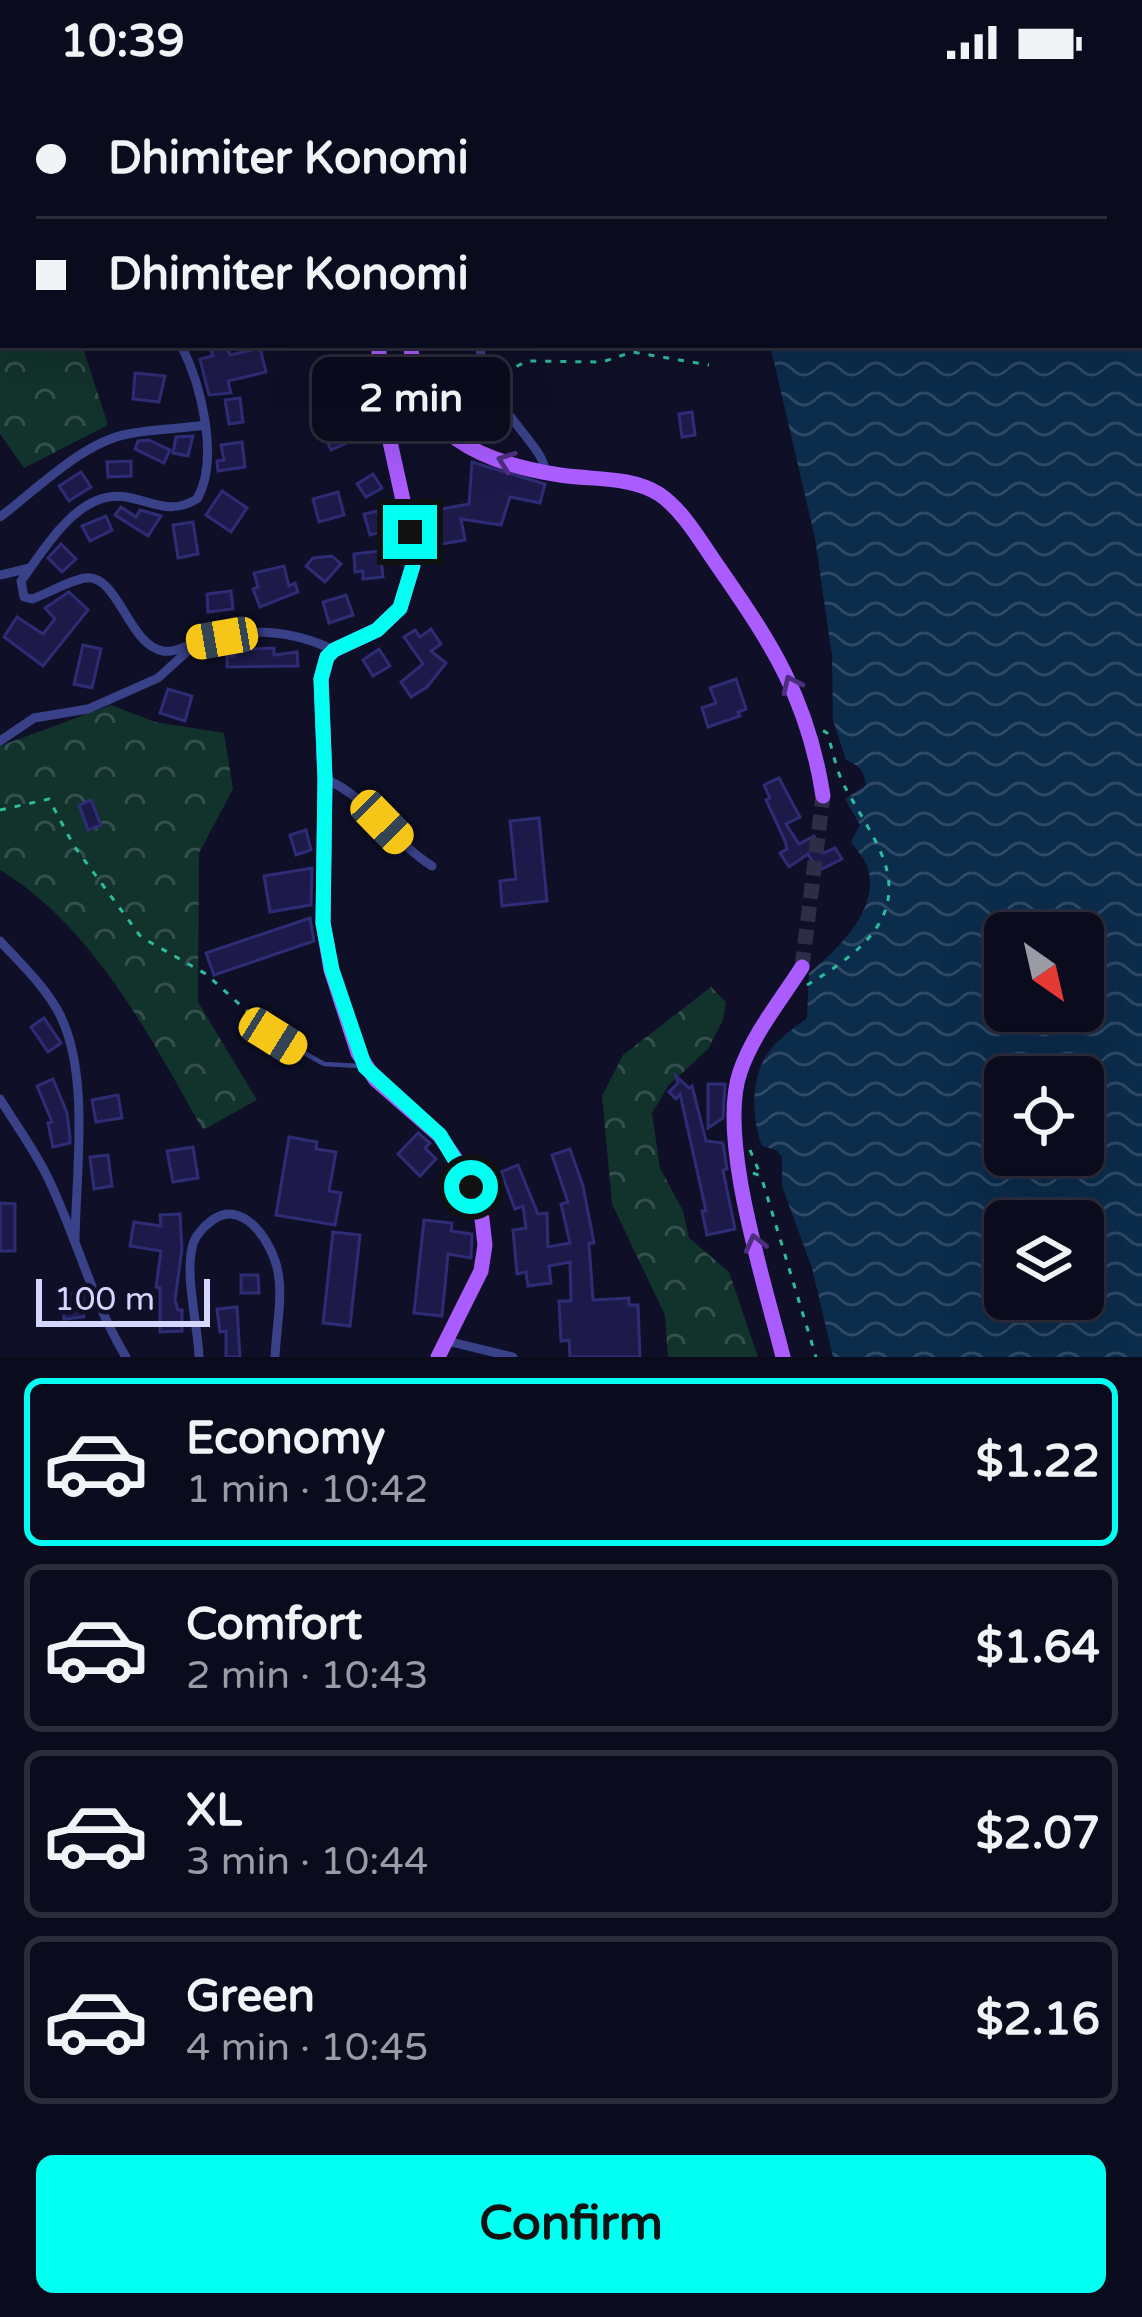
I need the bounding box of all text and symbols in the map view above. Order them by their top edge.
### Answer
text: 10:39 [60,15,185,69]
text: Dhimiter Konomi [108,132,469,186]
text: Dhimiter Konomi [108,248,469,302]
callout: 2 min [311,358,509,442]
text: 2 min [359,375,463,422]
one-way arrow [497,451,518,475]
route end [383,505,437,559]
car [183,614,261,662]
one-way arrow [782,675,805,696]
car [344,784,420,860]
north arrow [984,912,1104,1032]
map controls [984,912,1104,1320]
car [233,1002,313,1070]
button: locate [984,1056,1104,1176]
route start [444,1160,498,1214]
button: layers [984,1200,1104,1320]
one-way arrow [744,1234,769,1254]
scale bar [36,1273,210,1326]
text: 100 m [54,1280,155,1319]
icon: car [42,1408,150,1516]
text: Economy [186,1412,385,1466]
text: $1.22 [976,1435,1100,1489]
text: 1 min · 10:42 [186,1466,428,1513]
icon: car [42,1594,150,1702]
text: Comfort [186,1598,362,1652]
text: $1.64 [976,1621,1100,1675]
text: 2 min · 10:43 [186,1652,428,1699]
icon: car [42,1780,150,1888]
text: XL [186,1784,242,1838]
text: $2.07 [976,1807,1100,1861]
text: 3 min · 10:44 [186,1838,428,1885]
icon: car [42,1966,150,2074]
text: Green [186,1970,315,2024]
text: $2.16 [976,1993,1100,2047]
text: 4 min · 10:45 [186,2024,428,2071]
button: Confirm [36,2155,1106,2293]

